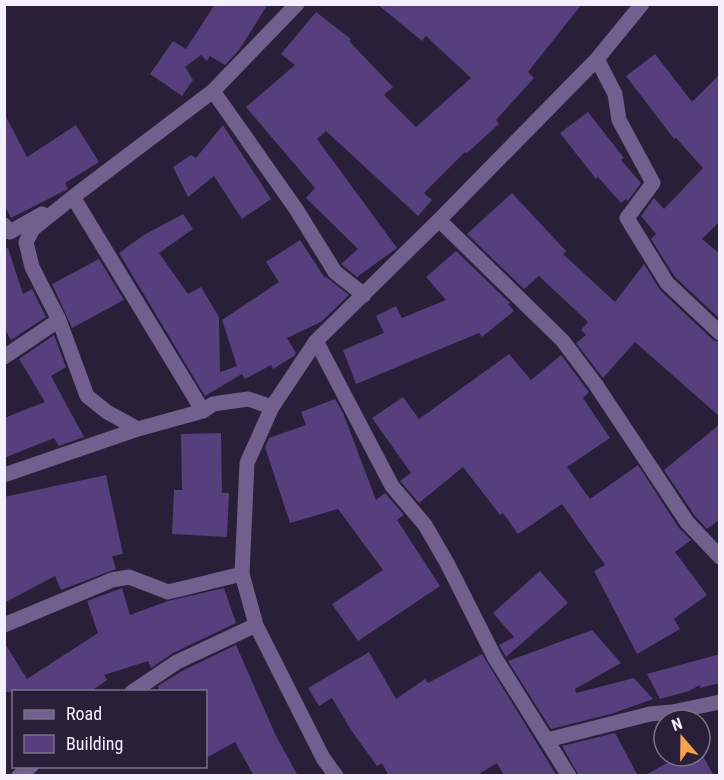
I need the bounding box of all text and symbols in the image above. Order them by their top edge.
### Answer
legend [12,690,207,768]
text: Road [66,703,102,724]
north arrow [652,708,712,768]
text: N [669,714,685,735]
text: Building [66,733,123,754]

